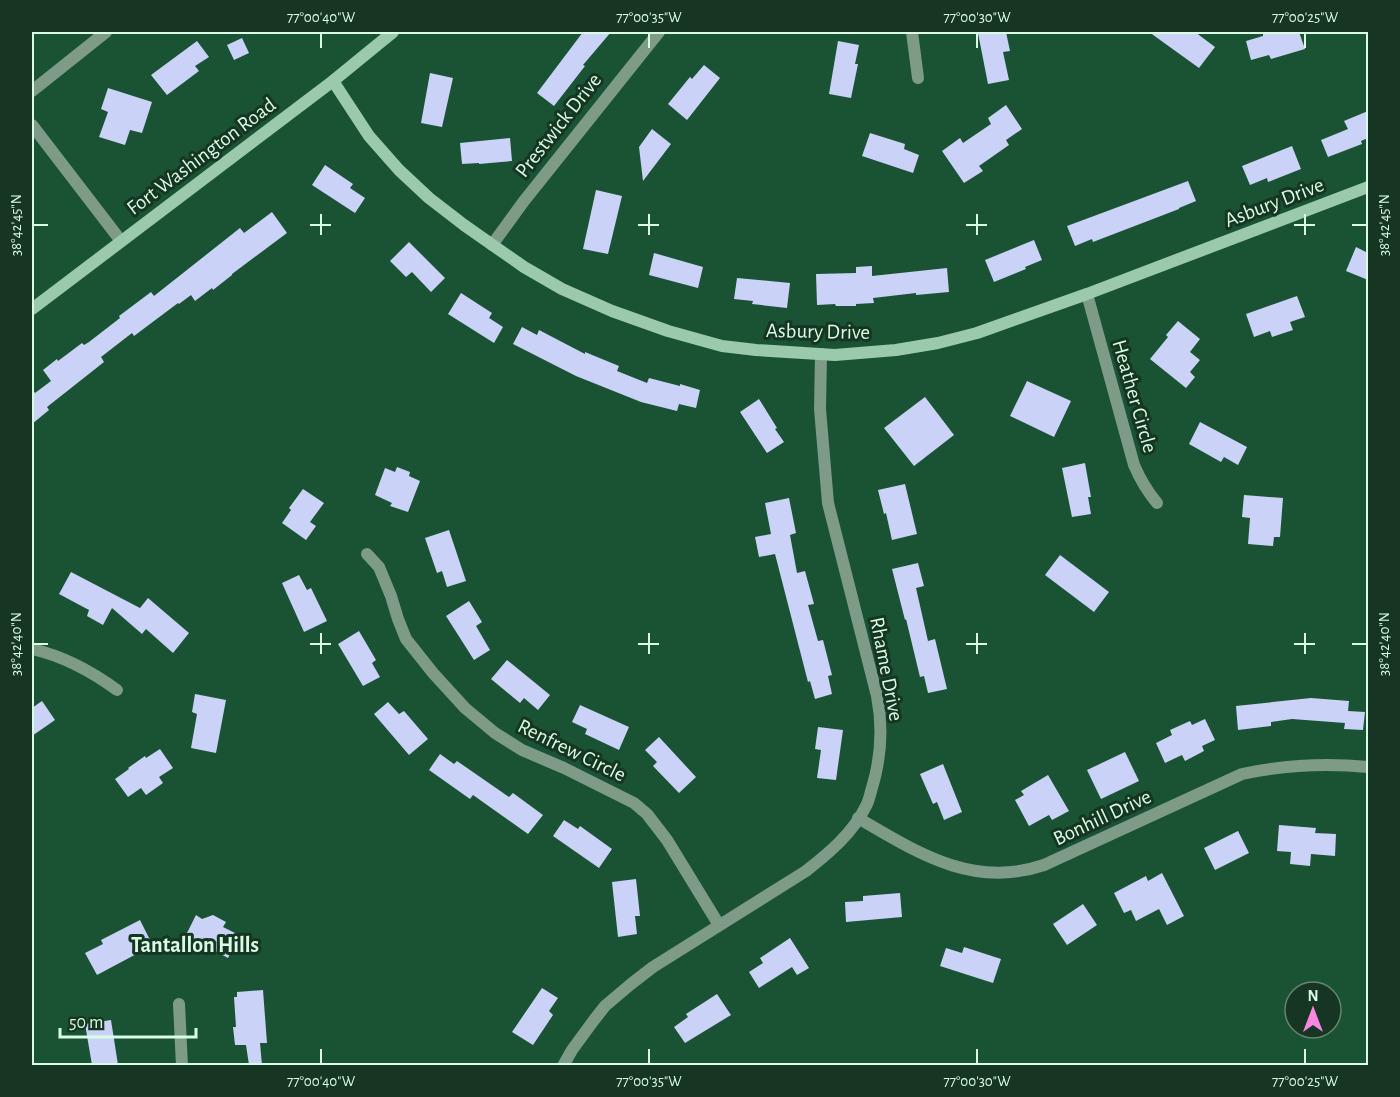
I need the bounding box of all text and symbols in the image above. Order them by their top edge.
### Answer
text: 77°00'40"W [287,10,356,25]
text: 77°00'35"W [616,10,682,25]
text: 77°00'30"W [943,10,1011,25]
text: 77°00'25"W [1272,10,1339,25]
street label: Prestwick Drive [511,69,605,181]
street label: Fort Washington Road [123,94,280,219]
street label: Asbury Drive [1222,174,1327,231]
text: 38°42'45"N [9,194,24,256]
text: 38°42'45"N [1377,194,1392,256]
street label: Asbury Drive [766,320,870,343]
street label: Heather Circle [1108,337,1161,455]
text: 38°42'40"N [9,612,24,676]
text: 38°42'40"N [1377,612,1392,676]
street label: Rhame Drive [866,615,907,723]
street label: Renfrew Circle [514,715,629,786]
street label: Bonhill Drive [1050,786,1154,849]
district label: Tantallon Hills [131,934,259,956]
north arrow [1283,980,1343,1040]
text: N [1307,988,1319,1004]
scale bar [60,1001,196,1039]
text: 50 m [69,1014,103,1032]
text: 77°00'40"W [287,1074,356,1089]
text: 77°00'35"W [616,1074,682,1089]
text: 77°00'30"W [943,1074,1011,1089]
text: 77°00'25"W [1272,1074,1339,1089]

